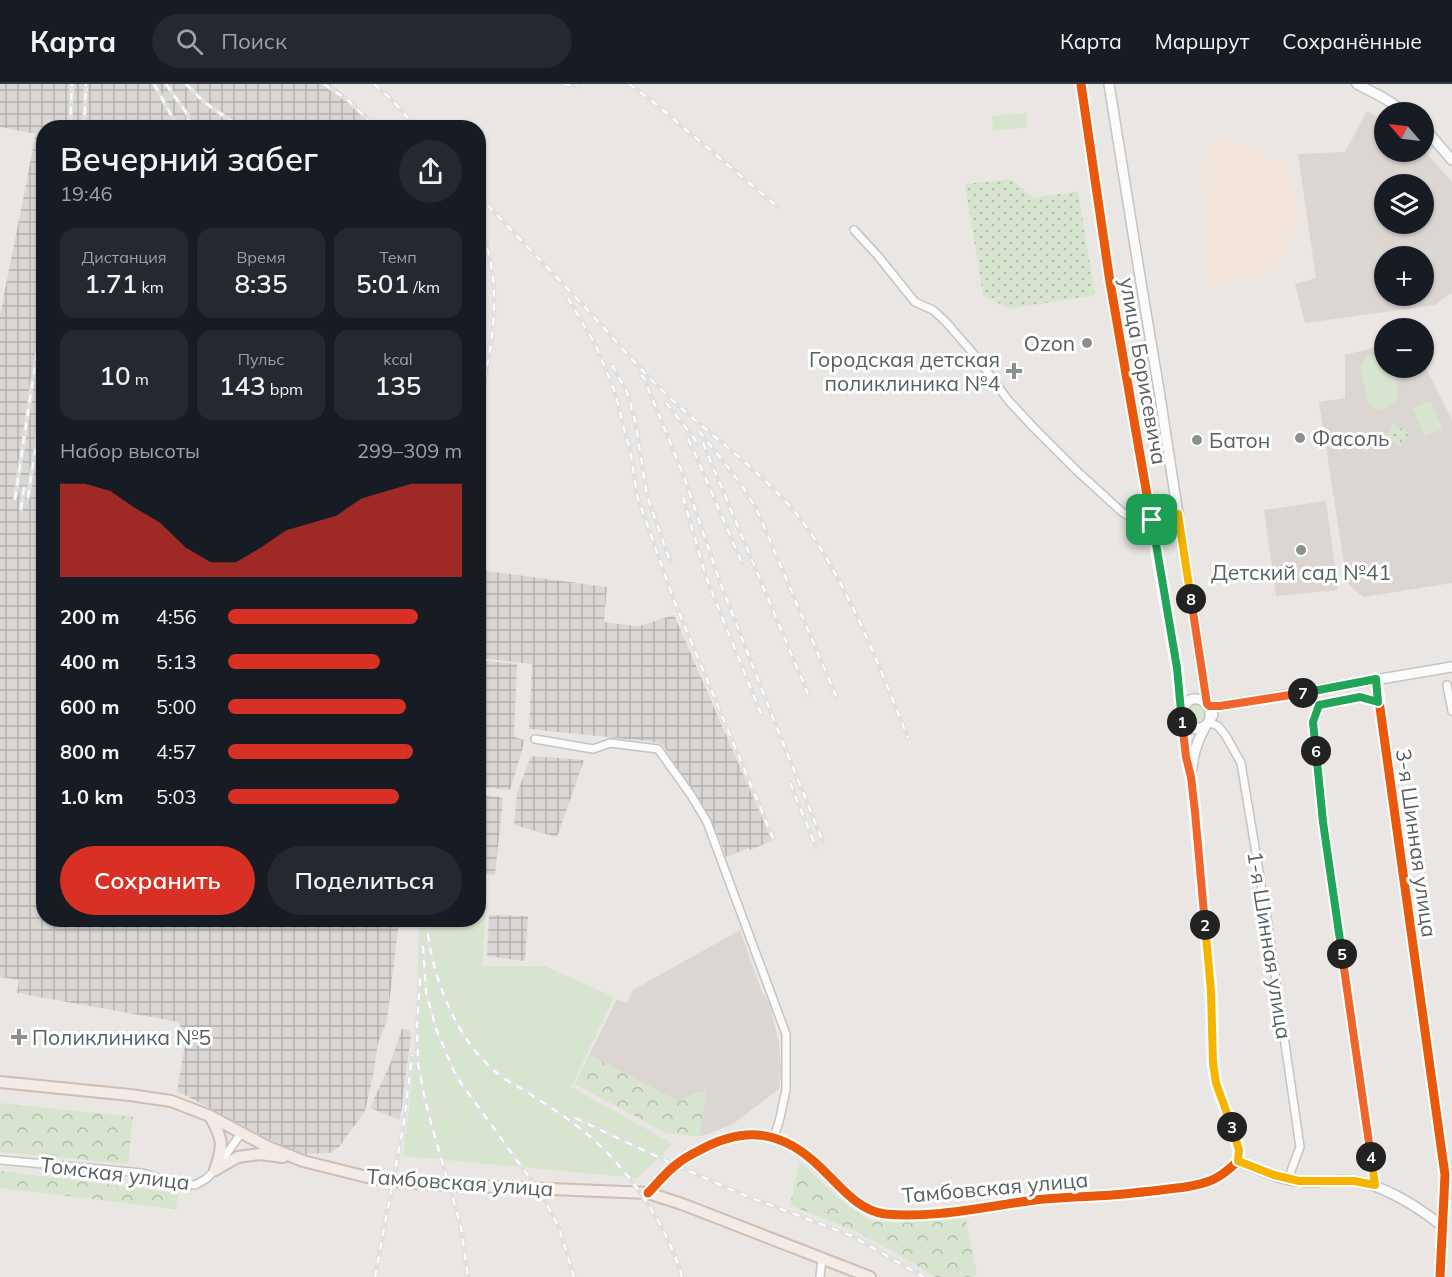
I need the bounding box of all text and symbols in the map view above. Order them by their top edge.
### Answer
search box [152,14,572,68]
text: Карта [30,24,116,59]
icon: search [173,25,206,58]
text: Поиск [221,27,287,55]
text: Карта [1060,28,1122,54]
text: Маршрут [1155,28,1249,54]
text: Сохранённые [1282,28,1422,54]
north arrow [1374,102,1434,162]
map controls [1374,102,1434,378]
text: Вечерний забег [60,138,318,179]
button: share [399,140,462,203]
button: layers [1374,174,1434,234]
text: 19:46 [60,181,113,206]
button: + [1374,246,1434,306]
text: Дистанция [81,247,167,267]
text: Время [236,247,286,267]
text: Темп [379,247,417,267]
text: 1.71 [84,267,137,300]
text: 8:35 [235,267,287,300]
text: 5:01 [356,267,409,300]
street label: улица Борисевича [1115,275,1173,467]
text: km [137,277,164,297]
text: /km [409,277,440,297]
button: − [1374,318,1434,378]
place label: Ozon [1024,330,1075,356]
marker: Ozon [1080,336,1094,350]
place label: Городская детская поликлиника №4 [809,346,1000,396]
text: Пульс [238,349,284,369]
text: kcal [383,349,413,369]
text: 10 [99,359,130,392]
marker: Городская детская поликлиника №4 [1005,362,1023,380]
text: m [130,369,149,389]
text: 143 [219,369,266,402]
text: 135 [375,369,421,402]
text: bpm [266,379,303,399]
place label: Фасоль [1312,425,1390,451]
place label: Батон [1209,427,1270,453]
marker: Фасоль [1293,431,1307,445]
marker: Батон [1190,433,1204,447]
text: Набор высоты [60,438,200,463]
text: 299–309 m [357,438,462,463]
pin [1126,494,1177,545]
icon: arrive [1135,503,1168,536]
marker: Детский сад №41 [1294,543,1308,557]
place label: Детский сад №41 [1211,559,1391,585]
pin: 8 [1176,584,1206,614]
text: 8 [1186,589,1196,609]
text: 200 m [60,604,119,629]
text: 4:56 [156,604,197,629]
text: 400 m [60,649,119,674]
text: 5:13 [156,649,197,674]
pin: 7 [1288,678,1318,708]
text: 7 [1298,683,1308,703]
text: 600 m [60,694,119,719]
text: 5:00 [156,694,197,719]
pin: 1 [1167,707,1197,737]
text: 1 [1177,712,1187,732]
pin: 6 [1301,736,1331,766]
text: 800 m [60,739,119,764]
text: 4:57 [156,739,197,764]
text: 6 [1311,741,1321,761]
street label: 3-я Шинная улица [1391,747,1443,939]
text: 1.0 km [60,784,123,809]
text: 5:03 [156,784,197,809]
button: Сохранить [60,846,255,915]
button: Поделиться [267,846,462,915]
street label: 1-я Шинная улица [1242,849,1298,1041]
pin: 2 [1190,910,1220,940]
text: 2 [1200,915,1210,935]
pin: 5 [1327,939,1357,969]
text: 5 [1337,944,1347,964]
place label: Поликлиника №5 [32,1024,211,1050]
marker: Поликлиника №5 [10,1028,28,1046]
pin: 3 [1217,1112,1247,1142]
text: 3 [1227,1117,1237,1137]
pin: 4 [1356,1142,1386,1172]
text: 4 [1366,1147,1376,1167]
street label: Томская улица [39,1151,191,1195]
street label: Тамбовская улица [366,1163,554,1201]
street label: Тамбовская улица [901,1166,1089,1208]

